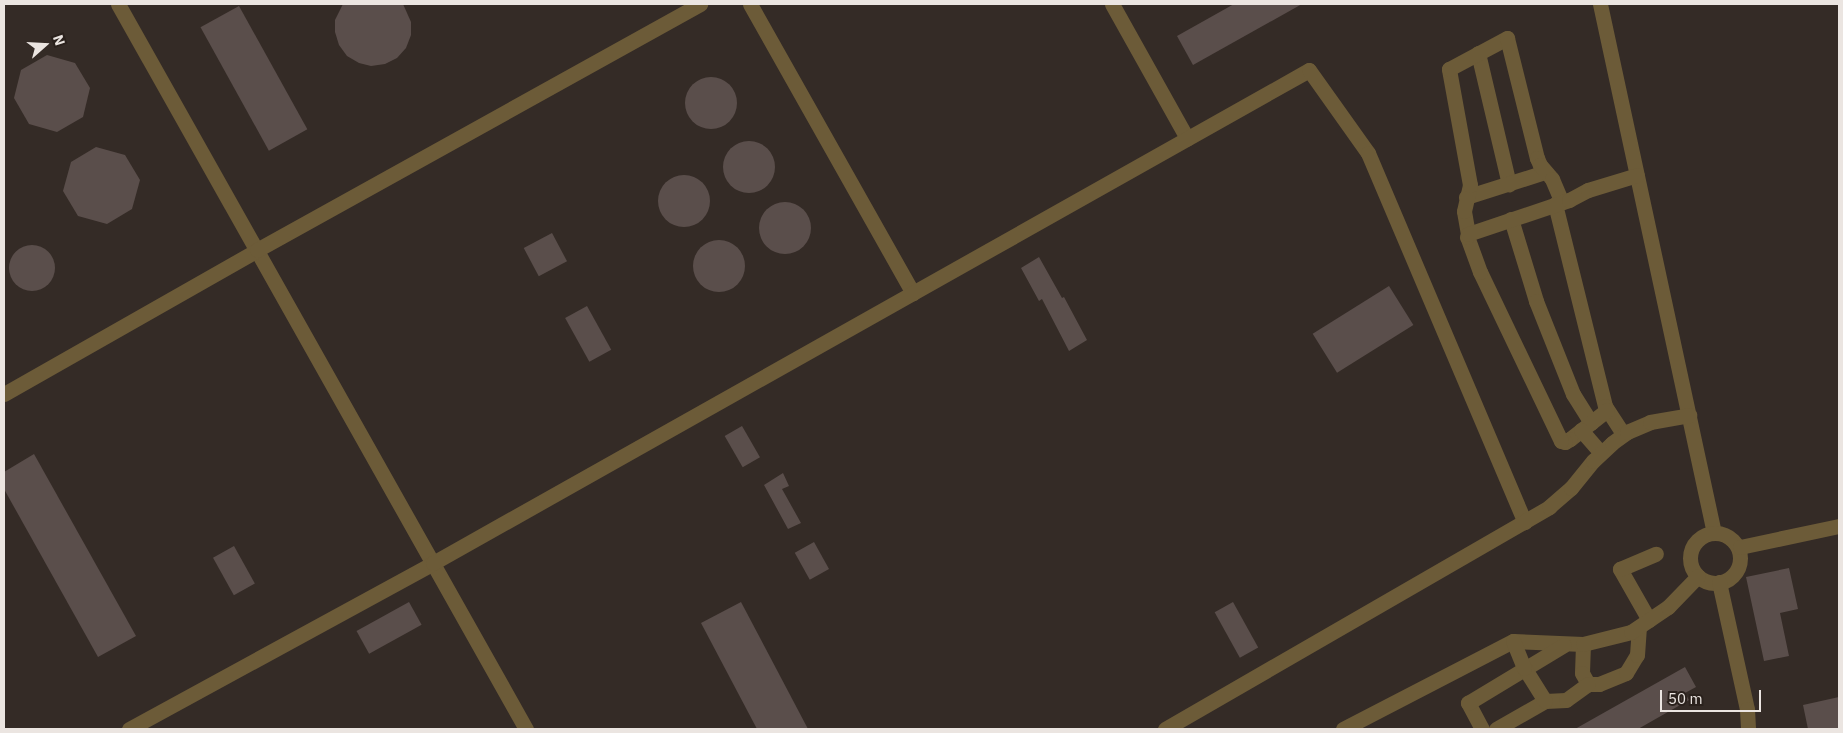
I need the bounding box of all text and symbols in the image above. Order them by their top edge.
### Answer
north arrow [20,20,70,70]
text: N [49,32,69,48]
scale bar [1663,680,1764,712]
text: 50 m [1668,689,1703,708]

